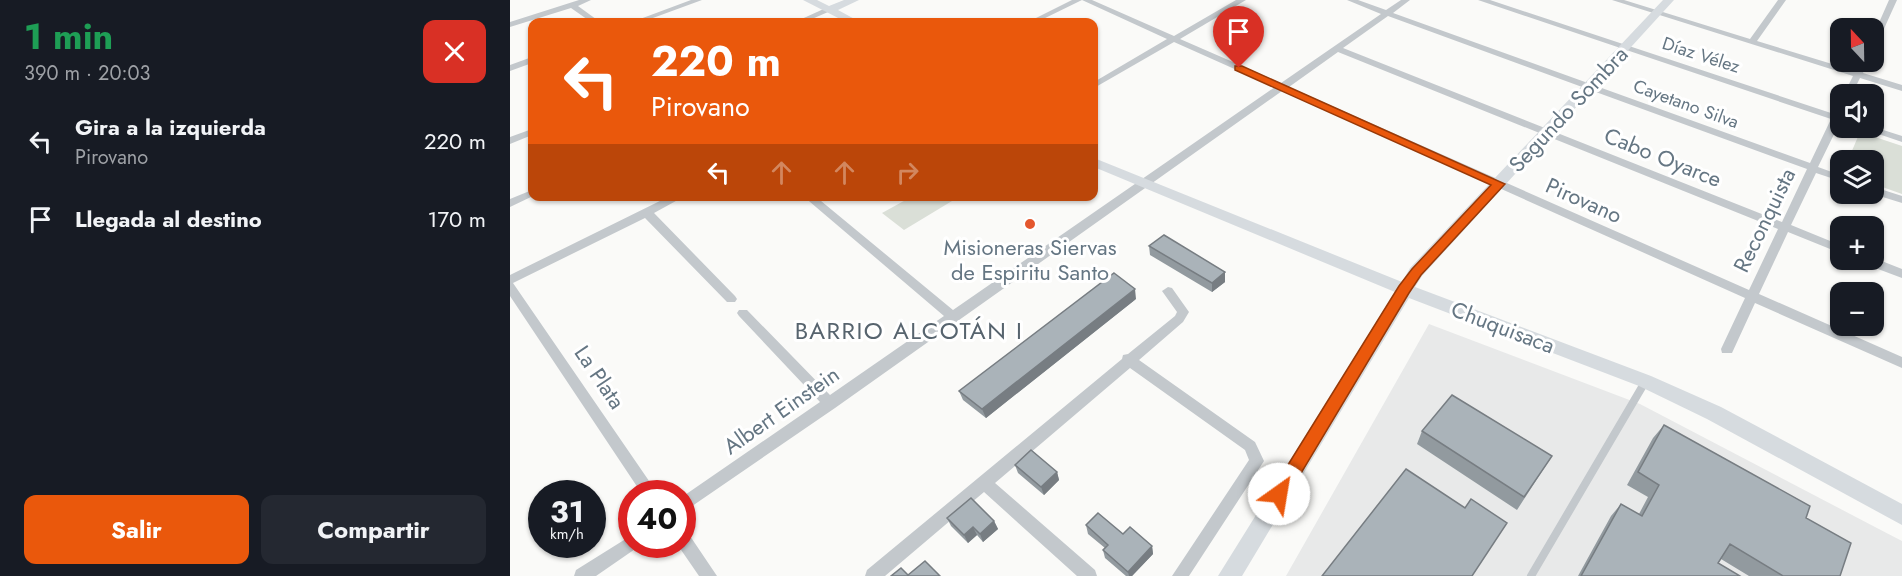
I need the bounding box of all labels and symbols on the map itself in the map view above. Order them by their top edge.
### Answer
pin [1213,6,1264,68]
north arrow [1830,18,1884,72]
street label: Díaz Vélez [1659,30,1744,80]
street label: Segundo Sombra [1501,39,1635,179]
street label: Cayetano Silva [1630,73,1742,135]
street label: Cabo Oyarce [1600,119,1726,195]
street label: Reconquista [1725,163,1803,277]
street label: Pirovano [1541,169,1627,231]
marker: Misioneras Siervas de Espiritu Santo [1023,217,1037,231]
place label: Misioneras Siervas de Espiritu Santo [943,231,1117,288]
street label: Chuquisaca [1447,293,1559,361]
district label: BARRIO ALCOTÁN I [795,313,1023,348]
street label: La Plata [567,339,633,415]
street label: Albert Einstein [717,358,845,462]
position arrow [1247,462,1311,526]
speed limit sign: 40 [618,480,696,558]

